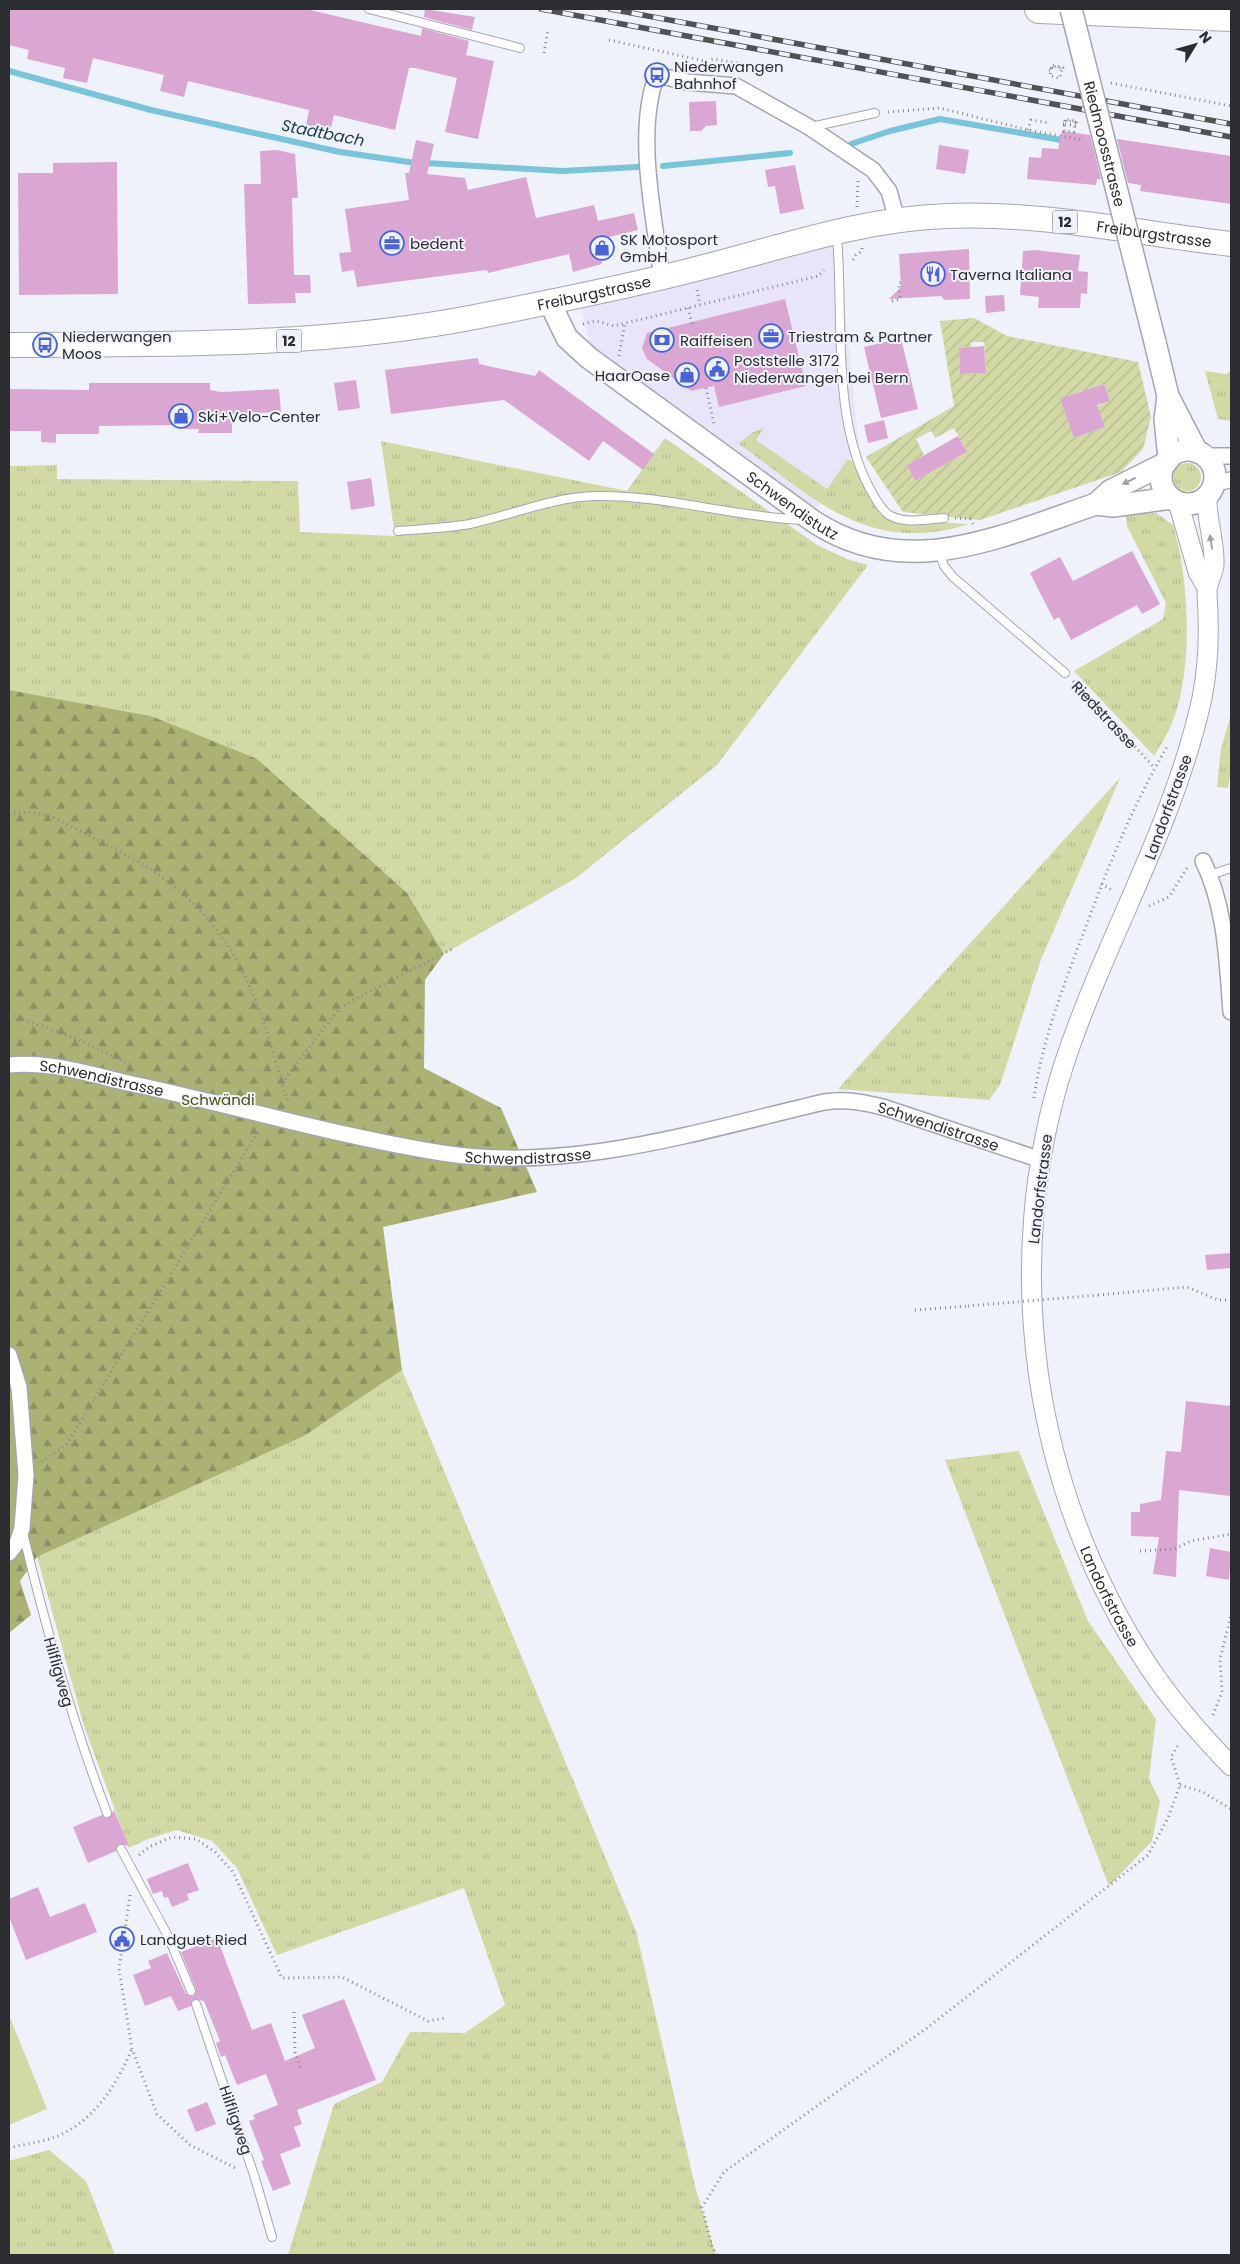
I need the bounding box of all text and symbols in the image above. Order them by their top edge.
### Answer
north arrow [1170,20,1220,70]
text: N [1194,27,1217,47]
place label: Niederwangen Bahnhof [674,56,784,94]
bus stop icon: Niederwangen Bahnhof [644,62,670,88]
street label: Riedmoosstrasse [1079,79,1131,209]
water label: Stadtbach [279,114,367,152]
road number: 12 [1052,210,1078,233]
street label: Freiburgstrasse [1095,215,1213,252]
place label: SK Motosport GmbH [620,229,718,267]
office icon: bedent [379,230,405,256]
place label: bedent [410,233,464,254]
shop icon: SK Motosport GmbH [589,235,615,261]
restaurant icon: Taverna Italiana [920,261,946,287]
place label: Taverna Italiana [950,264,1072,285]
street label: Freiburgstrasse [535,270,653,315]
office icon: Triestram & Partner [758,323,784,349]
place label: Niederwangen Moos [62,326,172,364]
place label: Triestram & Partner [788,326,933,347]
bank icon: Raiffeisen [649,327,675,353]
road number: 12 [276,330,302,352]
place label: Raiffeisen [680,330,753,351]
bus stop icon: Niederwangen Moos [32,332,58,358]
place label: Poststelle 3172 Niederwangen bei Bern [734,350,908,388]
public building icon: Poststelle 3172 Niederwangen bei Bern [704,356,730,382]
shop icon: HaarOase [674,362,700,388]
place label: HaarOase [595,365,670,386]
shop icon: Ski+Velo-Center [168,403,194,429]
place label: Ski+Velo-Center [198,406,321,427]
street label: Schwendistutz [742,466,842,544]
one-way arrow [1122,478,1136,486]
one-way arrow [1207,534,1215,550]
street label: Riedstrasse [1067,676,1142,753]
street label: Landorfstrasse [1139,751,1197,863]
street label: Schwendistrasse [39,1054,166,1101]
park label: Schwändi [181,1089,255,1110]
street label: Schwendistrasse [876,1096,1002,1156]
street label: Landorfstrasse [1023,1133,1057,1245]
street label: Schwendistrasse [464,1142,592,1169]
street label: Landorfstrasse [1076,1543,1144,1651]
street label: Hilfligweg [39,1635,79,1709]
public building icon: Landguet Ried [109,1926,135,1952]
place label: Landguet Ried [140,1929,247,1950]
street label: Hilfligweg [214,2083,258,2157]

